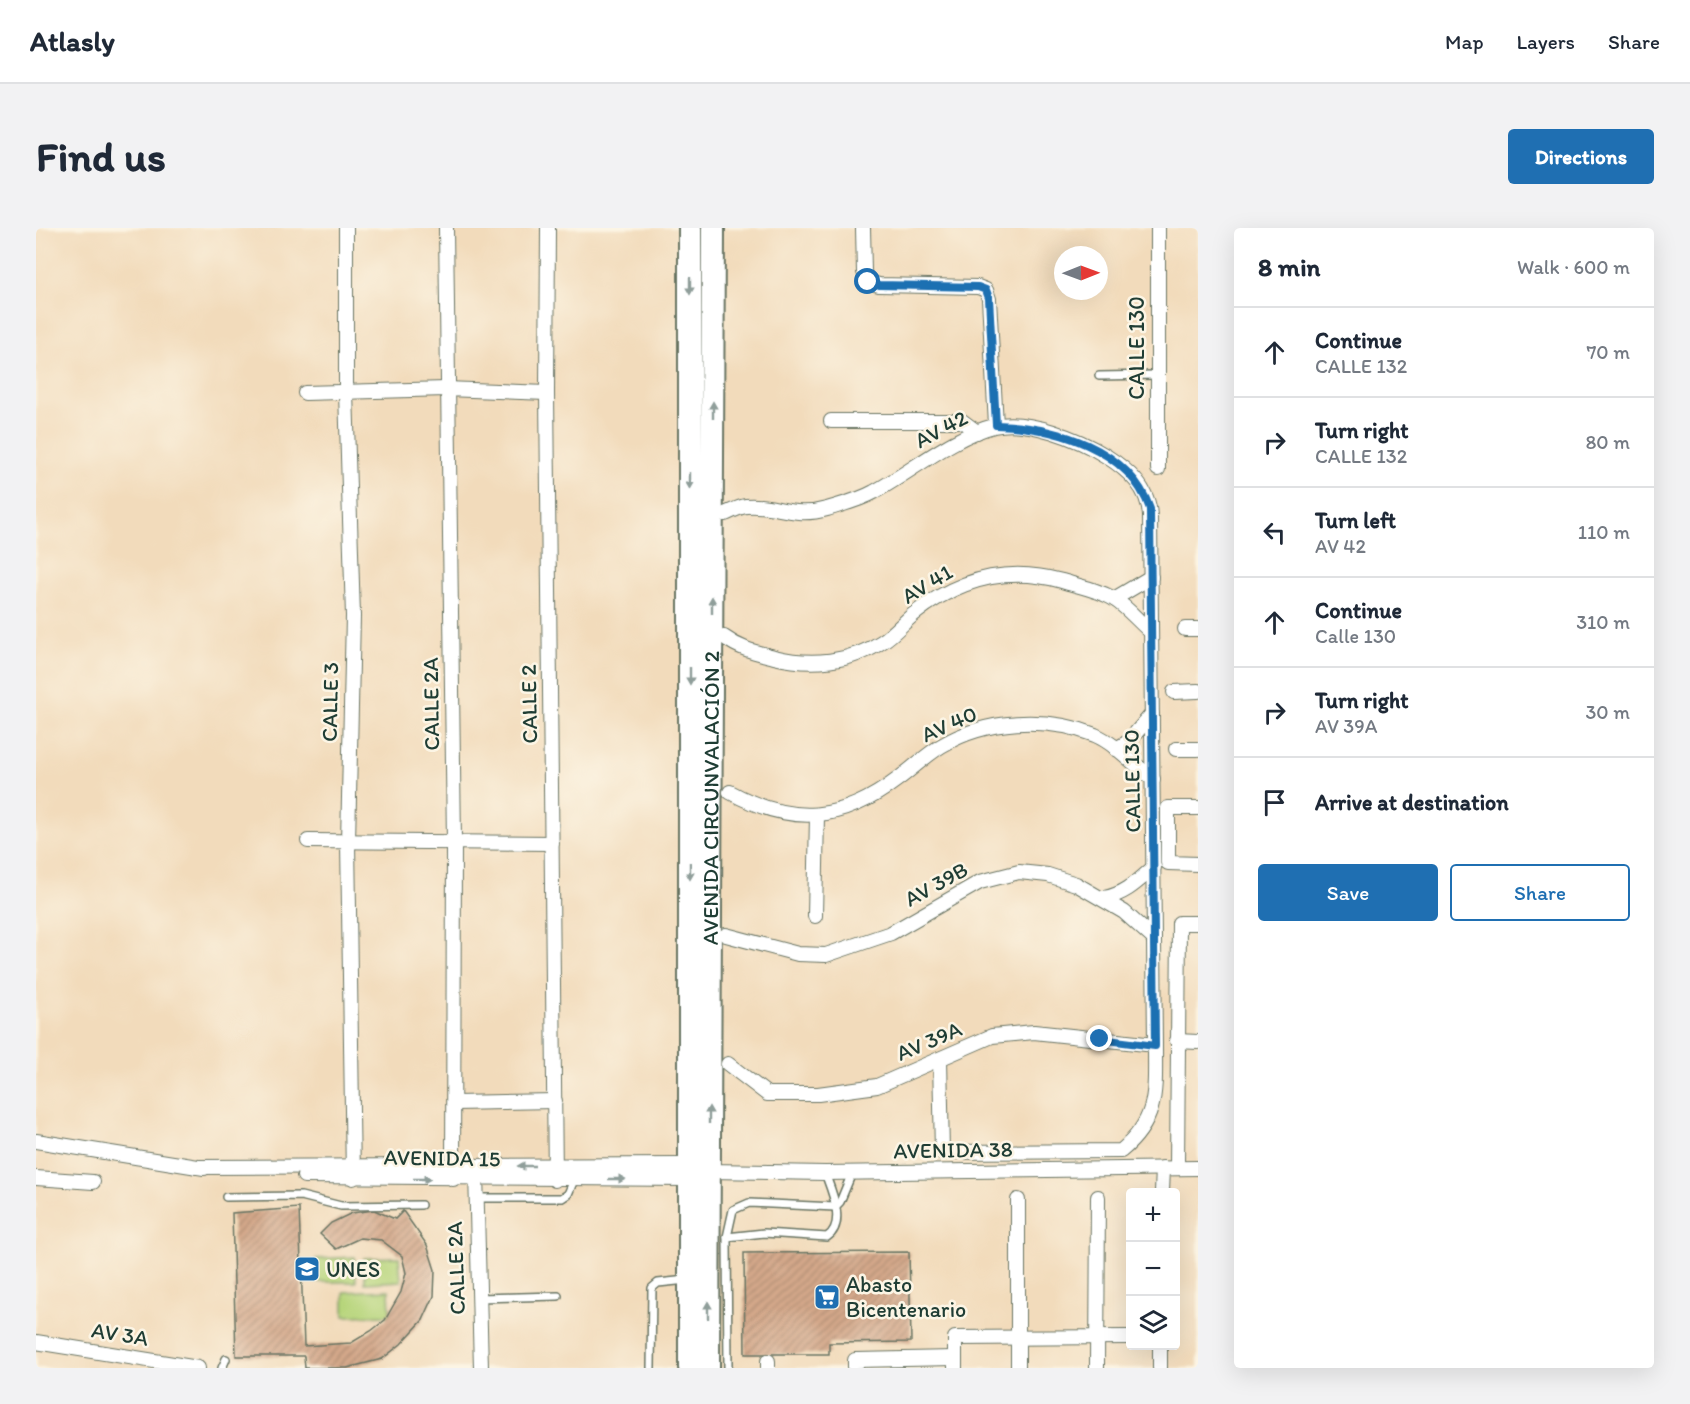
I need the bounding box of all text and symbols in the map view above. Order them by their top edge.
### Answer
text: Atlasly [30,24,115,58]
text: Map [1445,29,1484,54]
text: Layers [1517,29,1575,54]
text: Share [1608,29,1660,54]
button: Directions [1508,129,1654,184]
text: Find us [36,131,166,182]
north arrow [1054,246,1108,300]
text: 8 min [1258,251,1320,283]
text: Walk · 600 m [1517,255,1630,279]
route start [854,268,880,294]
one-way arrow [685,277,695,296]
street label: CALLE 130 [1123,296,1150,400]
text: Continue [1315,327,1402,354]
icon: ahead [1258,336,1291,369]
text: 70 m [1586,340,1630,364]
text: CALLE 132 [1315,354,1407,378]
one-way arrow [708,400,718,419]
street label: AV 42 [910,404,972,454]
text: Turn right [1315,417,1409,444]
icon: right [1258,426,1291,459]
text: 80 m [1585,430,1630,454]
text: CALLE 132 [1315,444,1407,468]
one-way arrow [685,472,695,491]
text: Turn left [1315,507,1396,534]
icon: left [1258,516,1291,549]
text: 110 m [1578,520,1630,544]
text: AV 42 [1315,534,1366,558]
street label: AV 41 [897,558,957,610]
one-way arrow [707,595,717,614]
text: Continue [1315,597,1402,624]
icon: ahead [1258,606,1291,639]
text: 310 m [1576,610,1630,634]
text: Calle 130 [1315,624,1396,648]
street label: AVENIDA CIRCUNVALACIÓN 2 [696,650,725,945]
street label: CALLE 2A [417,657,445,751]
street label: CALLE 3 [316,662,344,742]
street label: CALLE 2 [515,664,543,744]
one-way arrow [685,667,695,686]
text: Turn right [1315,687,1409,714]
icon: right [1258,696,1291,729]
street label: AV 40 [917,700,981,748]
text: 30 m [1585,700,1630,724]
text: AV 39A [1315,714,1378,738]
street label: CALLE 130 [1118,729,1146,833]
icon: arrive [1258,786,1291,819]
text: Arrive at destination [1315,789,1509,816]
street label: AV 39B [899,856,973,912]
one-way arrow [685,862,695,881]
button: Save [1258,864,1438,921]
button: Share [1450,864,1630,921]
street label: AV 39A [892,1015,966,1067]
route end [1086,1025,1112,1051]
one-way arrow [704,1105,714,1124]
street label: AVENIDA 38 [893,1135,1013,1165]
street label: AVENIDA 15 [383,1143,501,1173]
one-way arrow [517,1161,536,1171]
one-way arrow [412,1174,431,1184]
one-way arrow [607,1174,626,1184]
map controls [1126,1188,1180,1350]
button: + [1126,1188,1180,1242]
street label: CALLE 2A [441,1221,471,1315]
button: − [1126,1242,1180,1296]
school or university icon: UNES [292,1254,322,1284]
place label: UNES [326,1256,380,1283]
place label: Abasto Bicentenario [846,1271,966,1323]
supermarket icon: Abasto Bicentenario [812,1282,842,1312]
button: layers [1126,1296,1180,1350]
one-way arrow [703,1300,713,1319]
street label: AV 3A [90,1316,150,1352]

